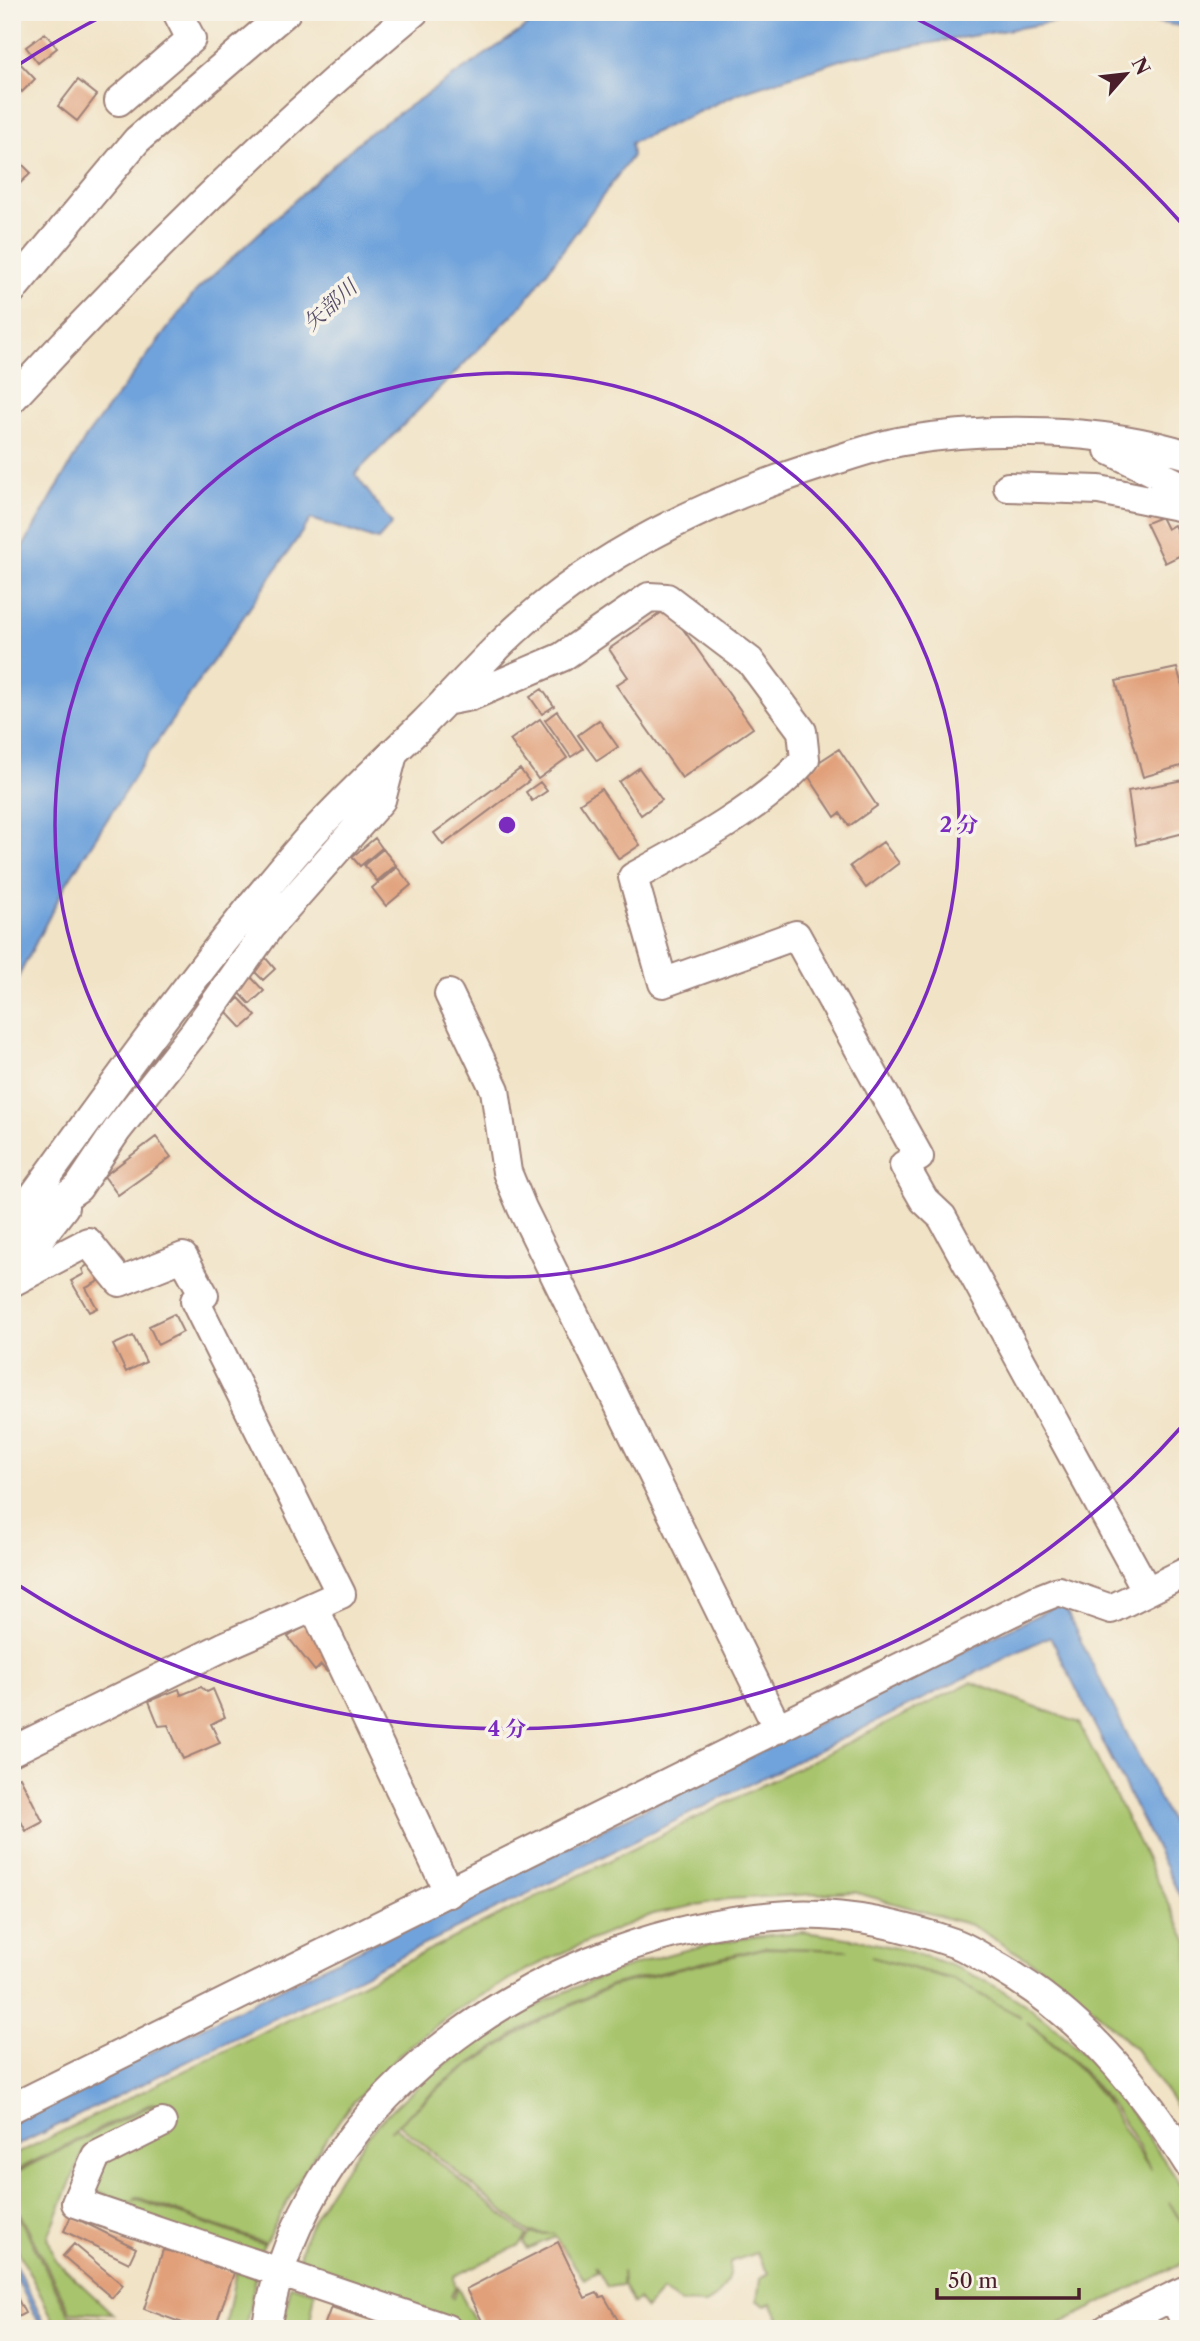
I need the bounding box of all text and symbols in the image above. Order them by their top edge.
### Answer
north arrow [1092,38,1162,108]
text: N [1127,54,1155,79]
water label: 矢部川 [298,273,363,335]
text: 2 分 [940,812,978,837]
centre of rings [495,813,519,837]
text: 4 分 [488,1716,526,1741]
scale bar [937,2257,1079,2301]
text: 50 m [948,2268,998,2293]

